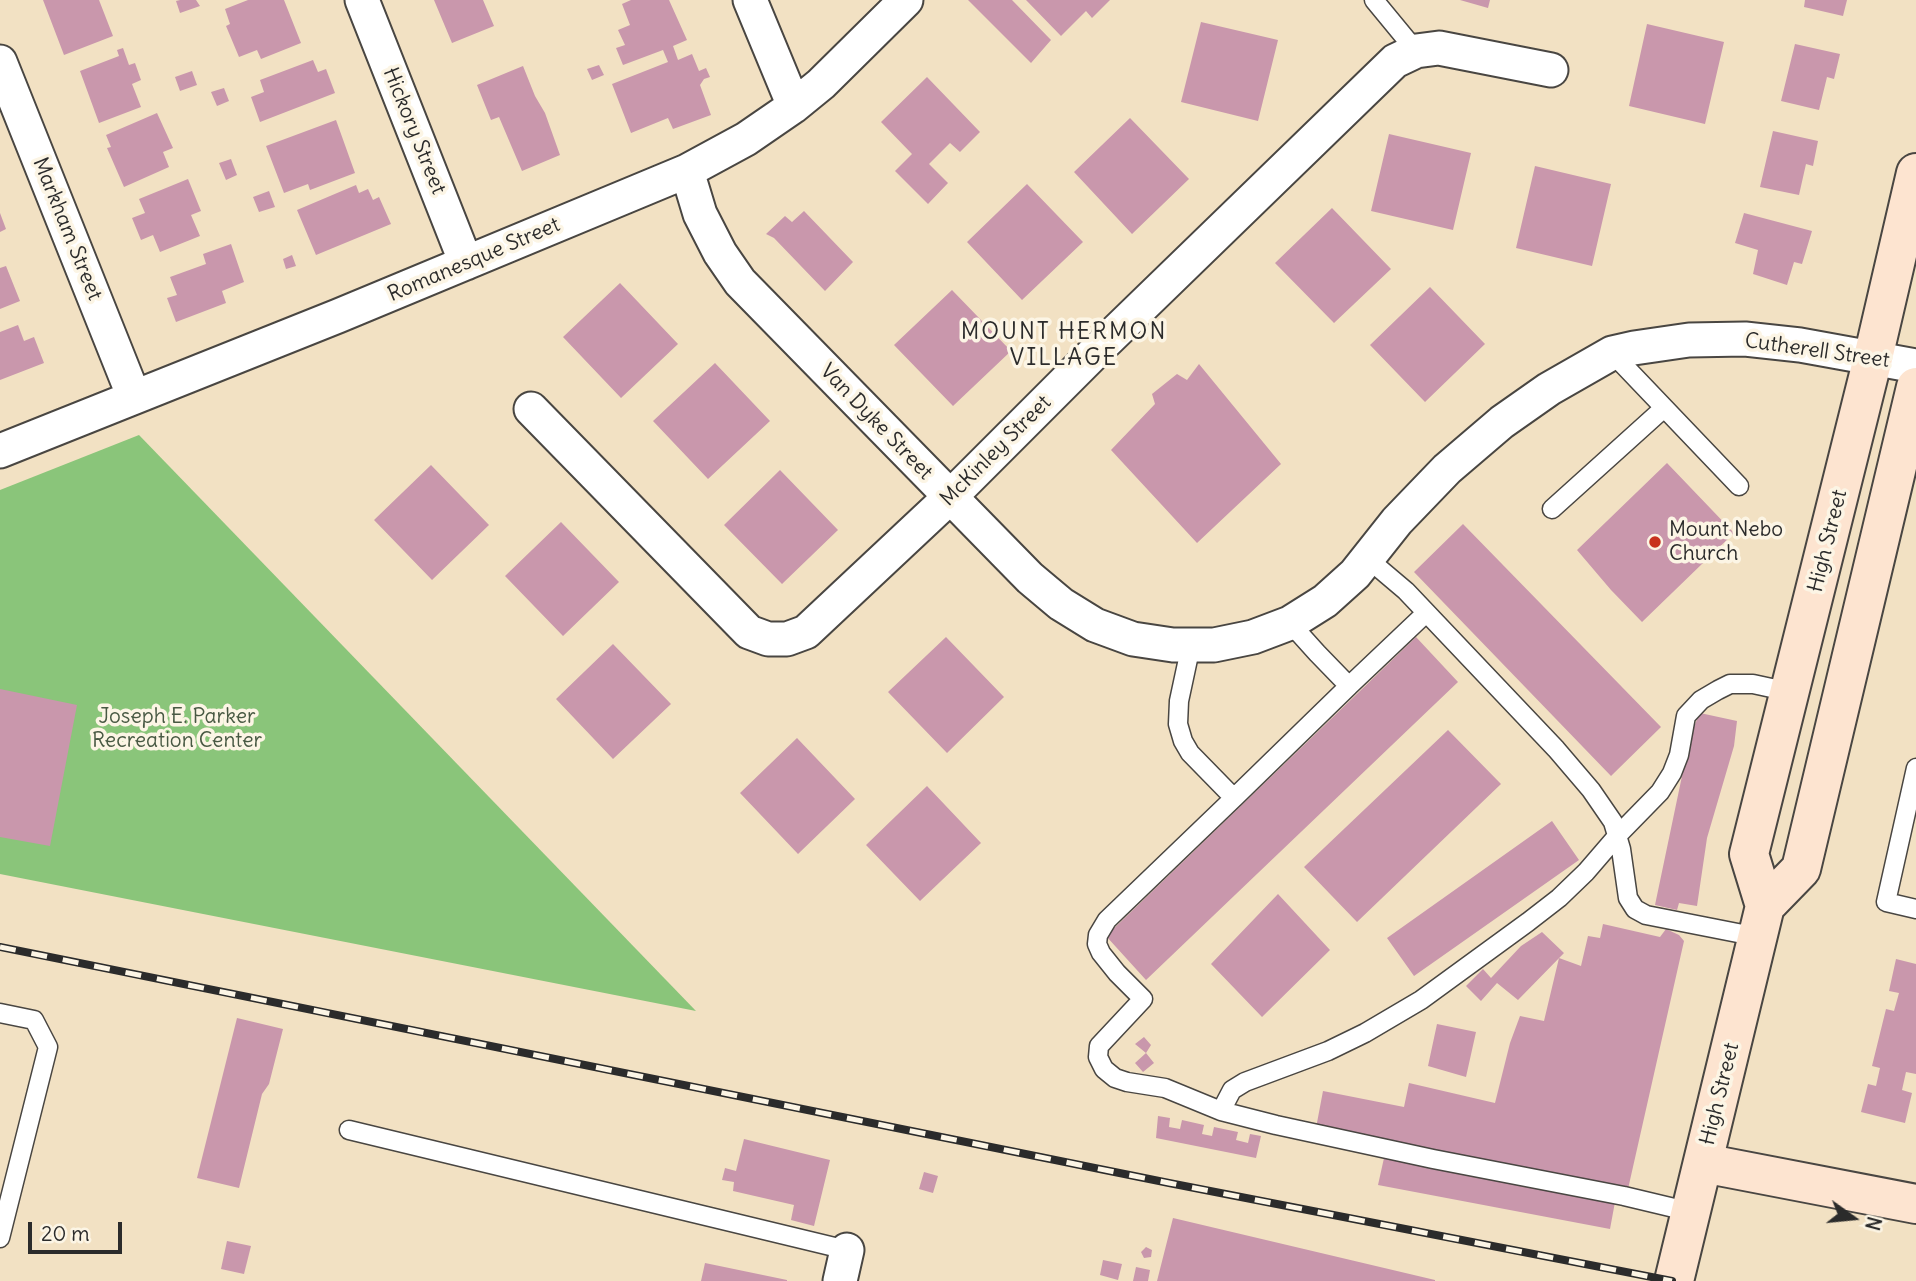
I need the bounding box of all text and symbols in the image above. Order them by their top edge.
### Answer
street label: Hickory Street [377,64,451,198]
street label: Markham Street [27,154,107,304]
street label: Romanesque Street [384,212,564,308]
district label: MOUNT HERMON VILLAGE [962,318,1166,372]
street label: Cutherell Street [1743,328,1891,374]
street label: Van Dyke Street [814,359,938,485]
street label: McKinley Street [935,390,1057,512]
street label: High Street [1803,487,1853,595]
place label: Mount Nebo Church [1669,517,1783,567]
marker: Mount Nebo Church [1647,534,1663,550]
park label: Joseph E. Parker Recreation Center [92,704,262,754]
street label: High Street [1695,1040,1745,1148]
north arrow [1818,1183,1888,1253]
scale bar [32,1208,126,1252]
text: N [1860,1214,1887,1233]
text: 20 m [41,1220,90,1247]

